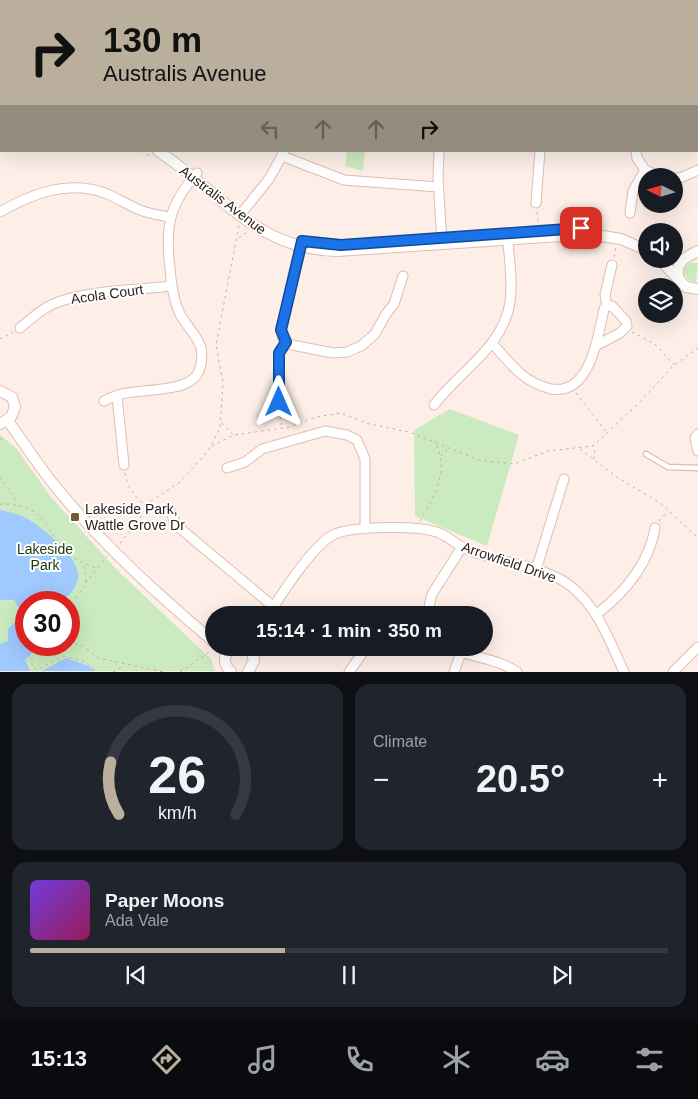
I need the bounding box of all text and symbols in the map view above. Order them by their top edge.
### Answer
icon: right [20,20,85,85]
text: 130 m [103,20,202,59]
text: Australis Avenue [103,61,266,86]
icon: left [256,115,284,143]
icon: ahead [309,115,337,143]
icon: ahead [362,115,390,143]
icon: right [415,115,443,143]
street label: Australis Avenue [177,162,270,238]
north arrow [638,168,682,212]
map controls [638,168,683,323]
pin [560,207,602,249]
icon: arrive [567,214,595,242]
button: sound [638,223,683,268]
button: layers [638,278,683,323]
street label: Acola Court [70,281,144,307]
position arrow [252,375,304,427]
place label: Lakeside Park, Wattle Grove Dr [85,501,185,533]
marker: Lakeside Park, Wattle Grove Dr [69,511,81,523]
street label: Arrowfield Drive [460,538,559,586]
park label: Lakeside Park [17,541,73,573]
speed limit sign: 30 [15,591,80,656]
text: 15:14 · 1 min · 350 m [256,620,442,641]
text: Climate [373,733,427,750]
text: 26 [149,746,206,804]
text: 20.5° [476,758,565,800]
text: − [373,764,389,795]
text: + [652,764,668,795]
text: km/h [158,803,197,823]
text: Paper Moons [105,890,224,911]
text: Ada Vale [105,912,169,929]
icon: previous [122,961,150,989]
icon: pause [335,961,363,989]
icon: next [548,961,576,989]
icon: directions [149,1042,184,1077]
icon: music [245,1042,280,1077]
icon: phone [342,1042,377,1077]
icon: climate [439,1042,474,1077]
icon: car [535,1042,570,1077]
icon: filters [632,1042,667,1077]
text: 15:13 [31,1046,87,1071]

